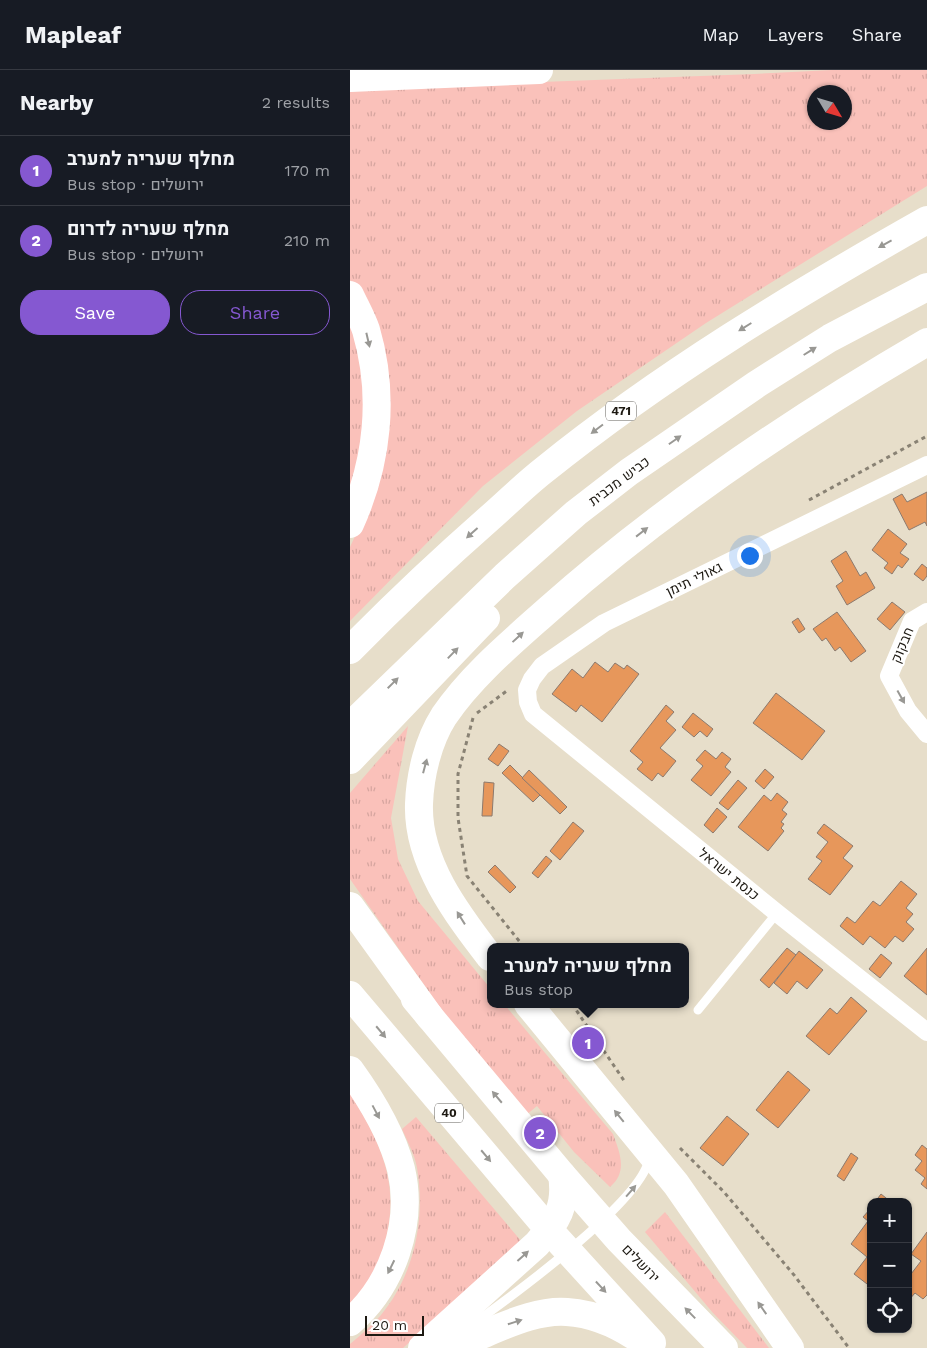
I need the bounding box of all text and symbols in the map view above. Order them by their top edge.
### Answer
text: Mapleaf [25,21,121,49]
text: Map [702,24,739,45]
text: Layers [767,24,824,45]
text: Share [852,24,902,45]
north arrow [807,85,852,130]
text: Nearby [20,90,93,115]
text: 2 results [262,93,330,112]
text: מחלף שעריה למערב [67,147,235,170]
text: 1 [33,161,39,180]
text: 170 m [284,161,330,180]
text: Bus stop · ירושלים [67,175,204,194]
text: מחלף שעריה לדרום [67,217,229,240]
text: 2 [31,231,41,250]
text: 210 m [284,231,330,250]
one-way arrow [878,239,891,248]
text: Bus stop · ירושלים [67,245,204,264]
button: Save [20,290,170,335]
button: Share [180,290,330,335]
one-way arrow [739,323,752,332]
one-way arrow [364,332,372,347]
one-way arrow [804,346,817,355]
road number: 471 [606,402,636,421]
one-way arrow [590,424,603,434]
one-way arrow [668,435,681,445]
street label: כביש מכבית [586,453,652,509]
one-way arrow [635,526,648,537]
one-way arrow [467,527,479,539]
your location [737,543,763,569]
street label: גאולי תימן [663,559,725,599]
street label: חבקוק [887,625,917,665]
one-way arrow [512,631,524,643]
one-way arrow [446,647,458,659]
one-way arrow [387,677,399,689]
one-way arrow [897,690,905,704]
one-way arrow [421,758,429,773]
street label: כנסת ישראל [695,845,763,903]
one-way arrow [457,911,466,925]
popup [487,943,689,1008]
text: מחלף שעריה למערב [504,954,672,977]
text: Bus stop [504,980,573,999]
pin: 1 [572,1024,604,1062]
one-way arrow [376,1026,387,1039]
one-way arrow [491,1091,502,1104]
one-way arrow [372,1104,380,1119]
road number: 40 [435,1104,463,1122]
one-way arrow [614,1110,625,1123]
pin: 2 [524,1114,556,1152]
one-way arrow [481,1150,492,1163]
one-way arrow [626,1184,637,1197]
map controls [867,1198,912,1333]
button: + [867,1198,912,1243]
street label: ירושלים [619,1241,663,1285]
button: − [867,1243,912,1288]
one-way arrow [517,1251,530,1262]
one-way arrow [386,1260,394,1274]
one-way arrow [595,1281,607,1293]
button: locate [867,1288,912,1333]
one-way arrow [757,1301,767,1315]
one-way arrow [684,1307,696,1319]
scale bar [365,1313,424,1336]
text: 20 m [372,1317,407,1333]
one-way arrow [508,1318,523,1325]

